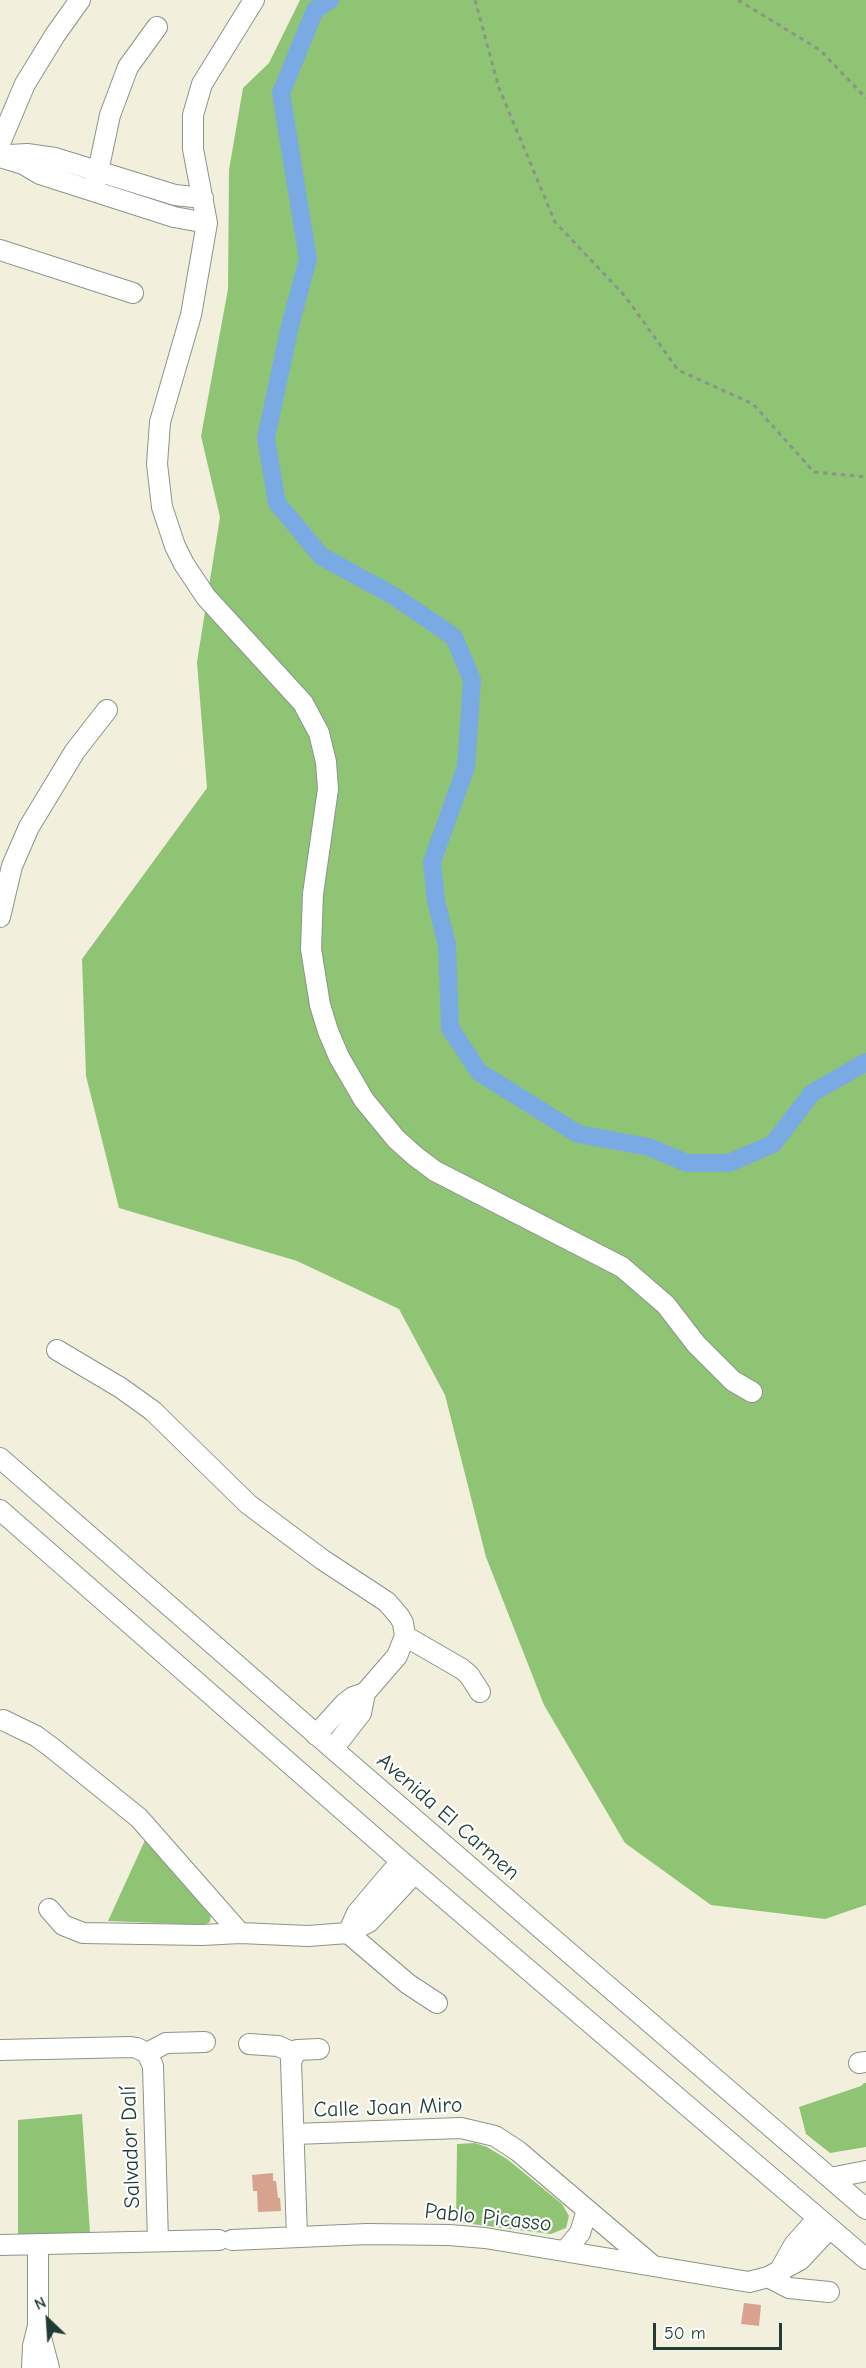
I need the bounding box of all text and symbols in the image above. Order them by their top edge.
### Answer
street label: Avenida El Carmen [371,1748,525,1886]
street label: Salvador Dalí [116,2085,146,2209]
street label: Calle Joan Miro [313,2092,463,2124]
street label: Pablo Picasso [423,2198,553,2238]
north arrow [18,2290,78,2350]
text: N [32,2293,49,2314]
scale bar [656,2311,785,2349]
text: 50 m [664,2323,706,2344]

